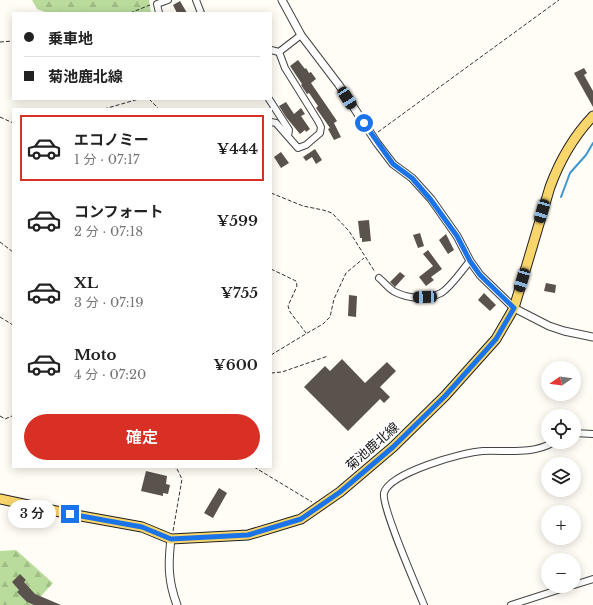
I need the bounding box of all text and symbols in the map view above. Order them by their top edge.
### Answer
text: 乗車地 [48,29,93,48]
text: 菊池鹿北線 [48,67,123,86]
car [335,85,359,111]
route start [355,114,373,132]
icon: car [26,130,62,166]
text: エコノミー [74,130,149,149]
text: ¥444 [217,139,258,158]
text: 1 分 · 07:17 [74,151,140,168]
car [533,198,551,224]
icon: car [26,202,62,238]
text: コンフォート [74,202,164,221]
text: ¥599 [217,211,258,230]
text: 2 分 · 07:18 [74,223,143,240]
car [513,267,531,293]
text: XL [74,273,98,292]
icon: car [26,274,62,310]
text: ¥755 [220,283,258,302]
car [413,291,437,303]
text: 3 分 · 07:19 [74,294,144,311]
text: Moto [74,345,116,364]
icon: car [26,346,62,382]
text: ¥600 [213,355,258,374]
north arrow [541,361,581,401]
map controls [541,361,581,593]
text: 4 分 · 07:20 [74,366,146,383]
button: locate [541,409,581,449]
button: 確定 [24,414,260,460]
street label: 菊池鹿北線 [342,419,402,474]
button: layers [541,457,581,497]
callout: 3 分 [8,500,56,528]
text: 3 分 [20,505,44,522]
route end [61,505,79,523]
button: + [541,505,581,545]
button: − [541,553,581,593]

